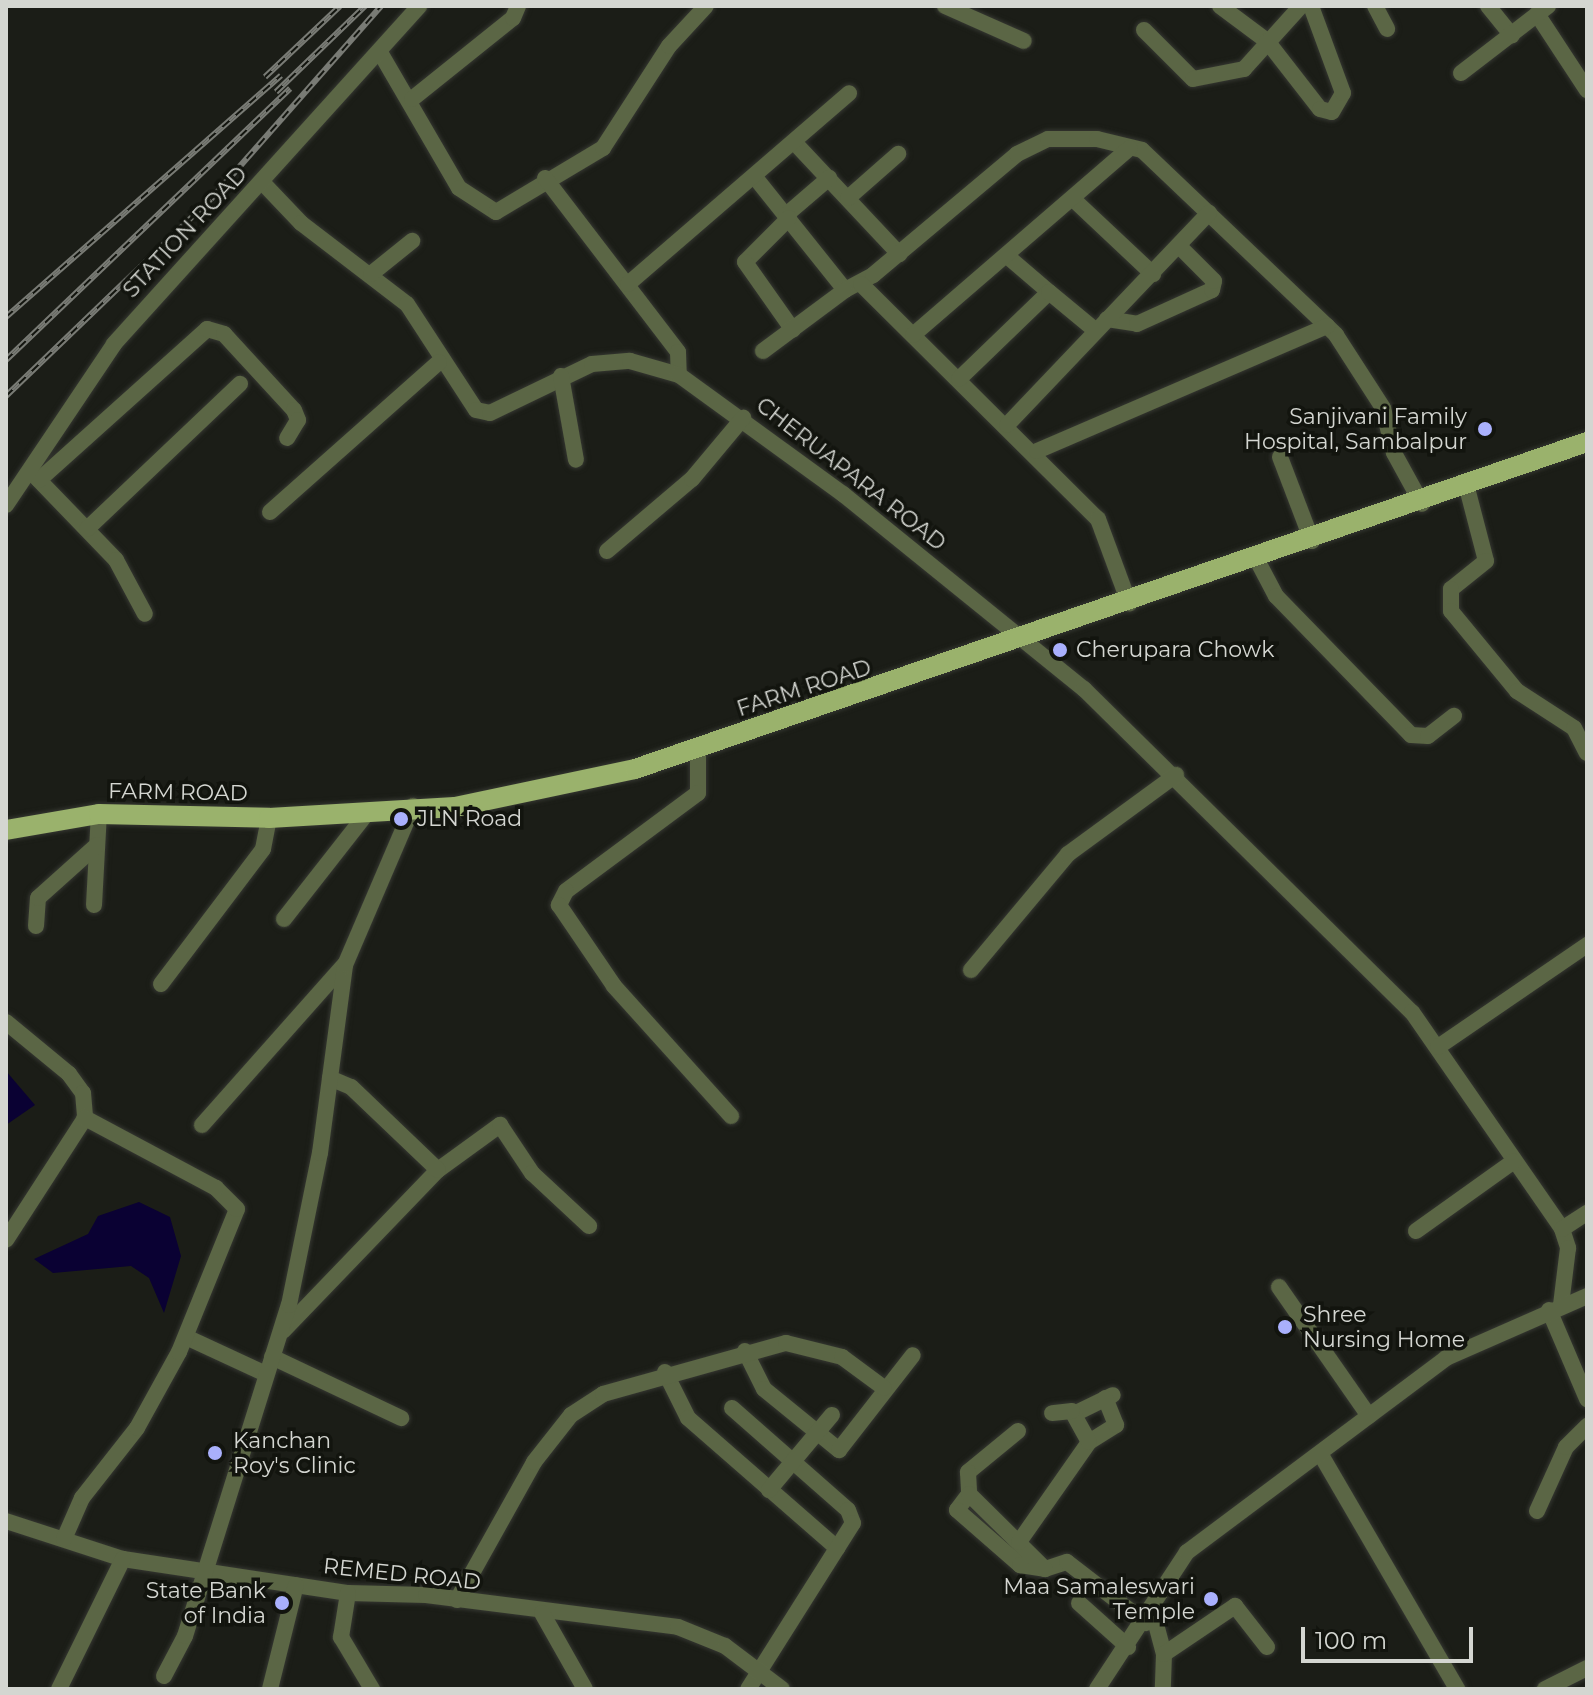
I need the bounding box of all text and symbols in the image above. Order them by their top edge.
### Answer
street label: STATION ROAD [117,161,253,303]
street label: CHERUAPARA ROAD [751,392,951,556]
place label: Sanjivani Family Hospital, Sambalpur [1244,403,1467,454]
marker: Sanjivani Family Hospital, Sambalpur [1474,418,1496,440]
place label: Cherupara Chowk [1076,637,1274,663]
marker: Cherupara Chowk [1051,641,1069,659]
street label: FARM ROAD [733,654,875,722]
street label: FARM ROAD [108,778,248,806]
place label: JLN Road [417,806,522,832]
marker: JLN Road [392,810,410,828]
place label: Shree Nursing Home [1303,1301,1465,1352]
marker: Shree Nursing Home [1274,1316,1296,1338]
place label: Kanchan Roy's Clinic [233,1427,356,1478]
marker: Kanchan Roy's Clinic [204,1442,226,1464]
street label: REMED ROAD [322,1553,482,1595]
place label: Maa Samaleswari Temple [1003,1573,1195,1624]
place label: State Bank of India [146,1577,266,1628]
marker: Maa Samaleswari Temple [1202,1590,1220,1608]
marker: State Bank of India [273,1594,291,1612]
scale bar [1305,1611,1477,1661]
text: 100 m [1315,1626,1387,1655]

